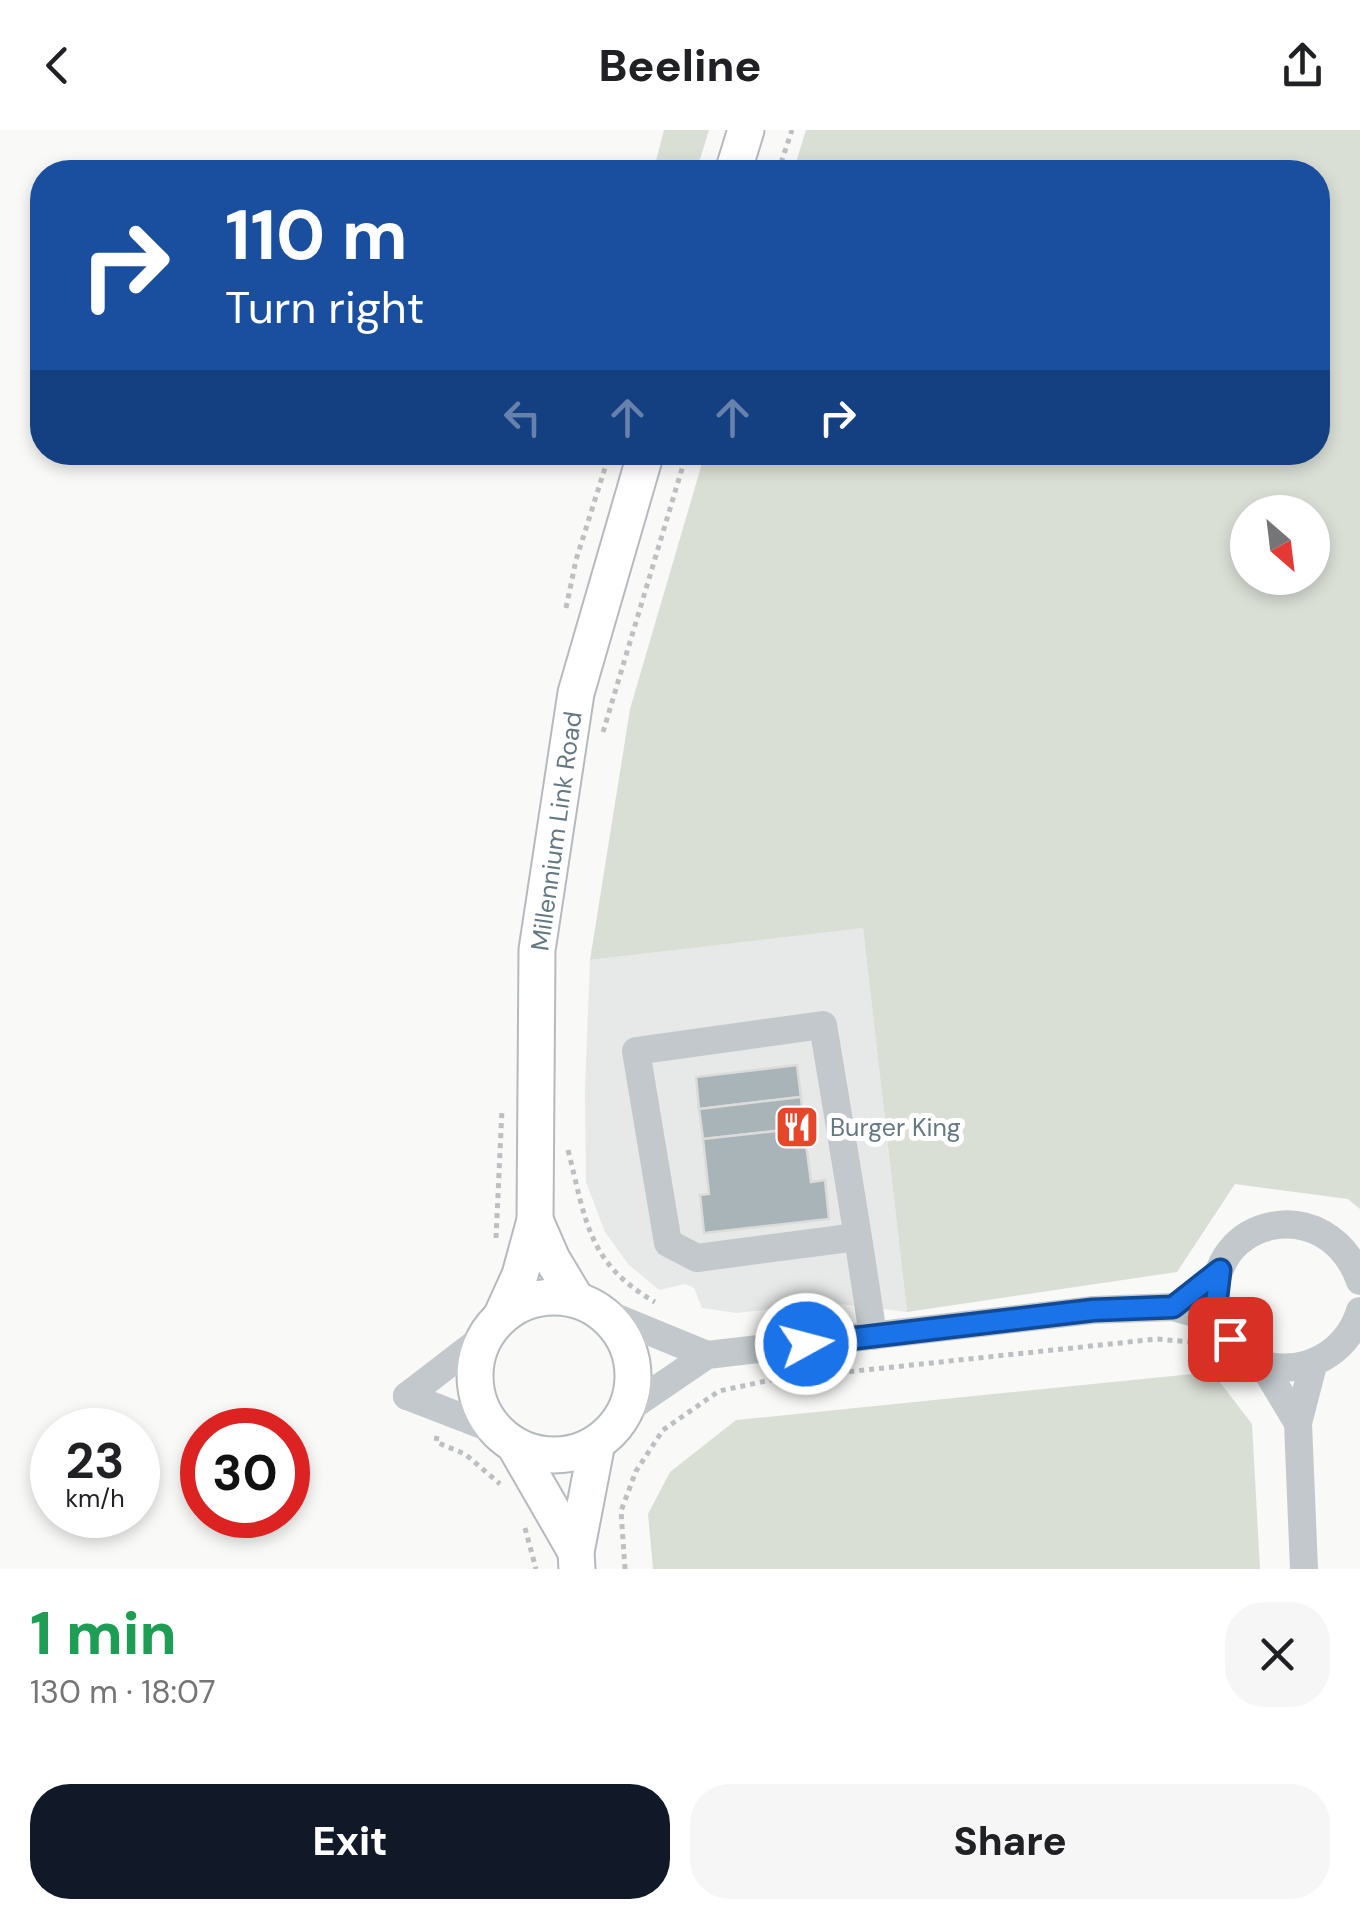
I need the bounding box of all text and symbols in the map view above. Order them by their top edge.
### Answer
text: Beeline [598,36,762,95]
icon: back [30,38,85,93]
icon: share [1275,38,1330,93]
text: 110 m [225,190,408,281]
icon: right [60,200,190,330]
text: Turn right [225,278,424,337]
icon: left [495,390,550,445]
icon: ahead [600,390,655,445]
icon: ahead [705,390,760,445]
icon: right [810,390,865,445]
north arrow [1230,495,1330,595]
map controls [1230,495,1330,595]
street label: Millennium Link Road [523,709,590,953]
restaurant icon: Burger King [774,1104,820,1150]
place label: Burger King [830,1111,961,1144]
position arrow [754,1292,858,1396]
pin [1188,1297,1273,1382]
icon: arrive [1203,1312,1258,1367]
speed limit sign: 30 [180,1408,310,1538]
text: 23 [66,1428,125,1494]
text: km/h [65,1482,125,1515]
text: 1 min [30,1594,177,1673]
button: close [1225,1602,1330,1707]
text: 130 m · 18:07 [30,1671,216,1713]
button: Exit [30,1784,670,1899]
button: Share [690,1784,1330,1899]

